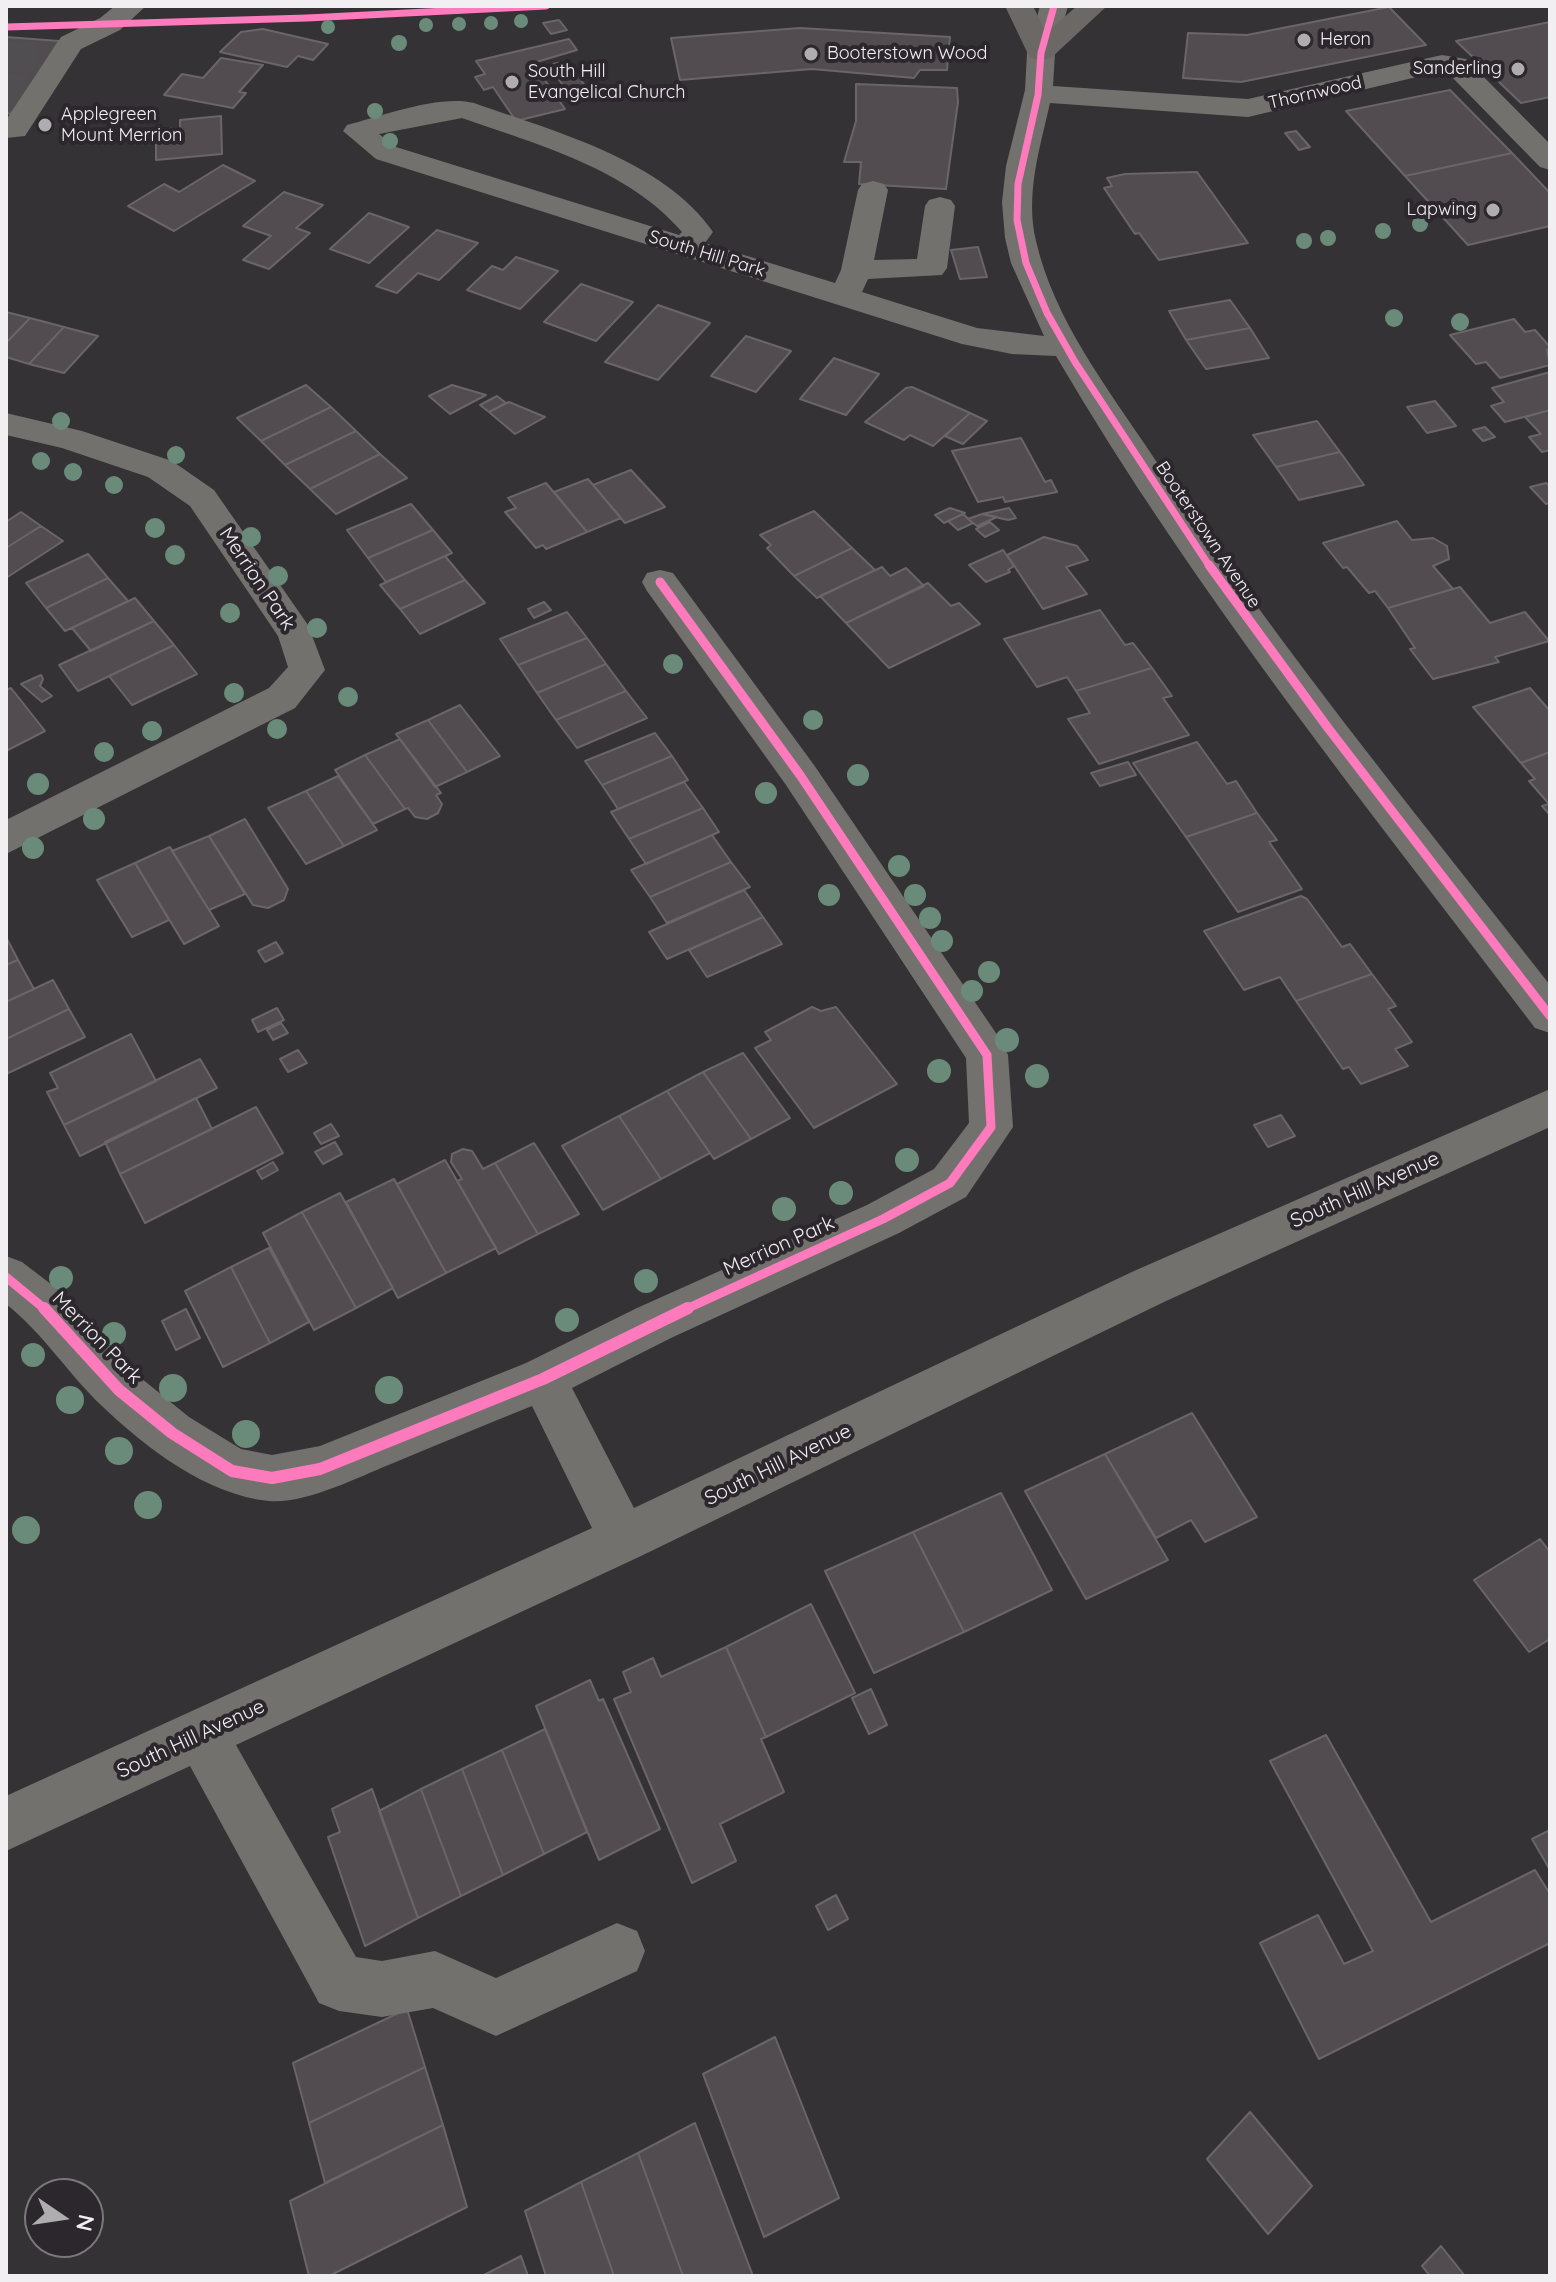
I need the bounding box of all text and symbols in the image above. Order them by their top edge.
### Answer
place label: Heron [1320,29,1371,51]
marker: Heron [1295,31,1313,49]
place label: Booterstown Wood [827,43,988,65]
marker: Booterstown Wood [802,45,820,63]
place label: Sanderling [1413,58,1502,80]
marker: Sanderling [1509,60,1527,78]
place label: South Hill Evangelical Church [528,61,685,104]
street label: Thornwood [1266,72,1364,114]
marker: South Hill Evangelical Church [503,73,521,91]
place label: Applegreen Mount Merrion [61,104,182,146]
marker: Applegreen Mount Merrion [36,116,54,134]
place label: Lapwing [1407,199,1477,221]
marker: Lapwing [1484,201,1502,219]
street label: South Hill Park [646,226,768,282]
street label: Booterstown Avenue [1151,458,1265,612]
street label: Merrion Park [214,523,300,635]
street label: South Hill Avenue [1287,1146,1443,1234]
street label: Merrion Park [720,1211,838,1281]
street label: Merrion Park [47,1287,147,1389]
street label: South Hill Avenue [701,1419,855,1511]
street label: South Hill Avenue [113,1694,269,1784]
north arrow [24,2178,104,2258]
text: N [70,2212,101,2234]

